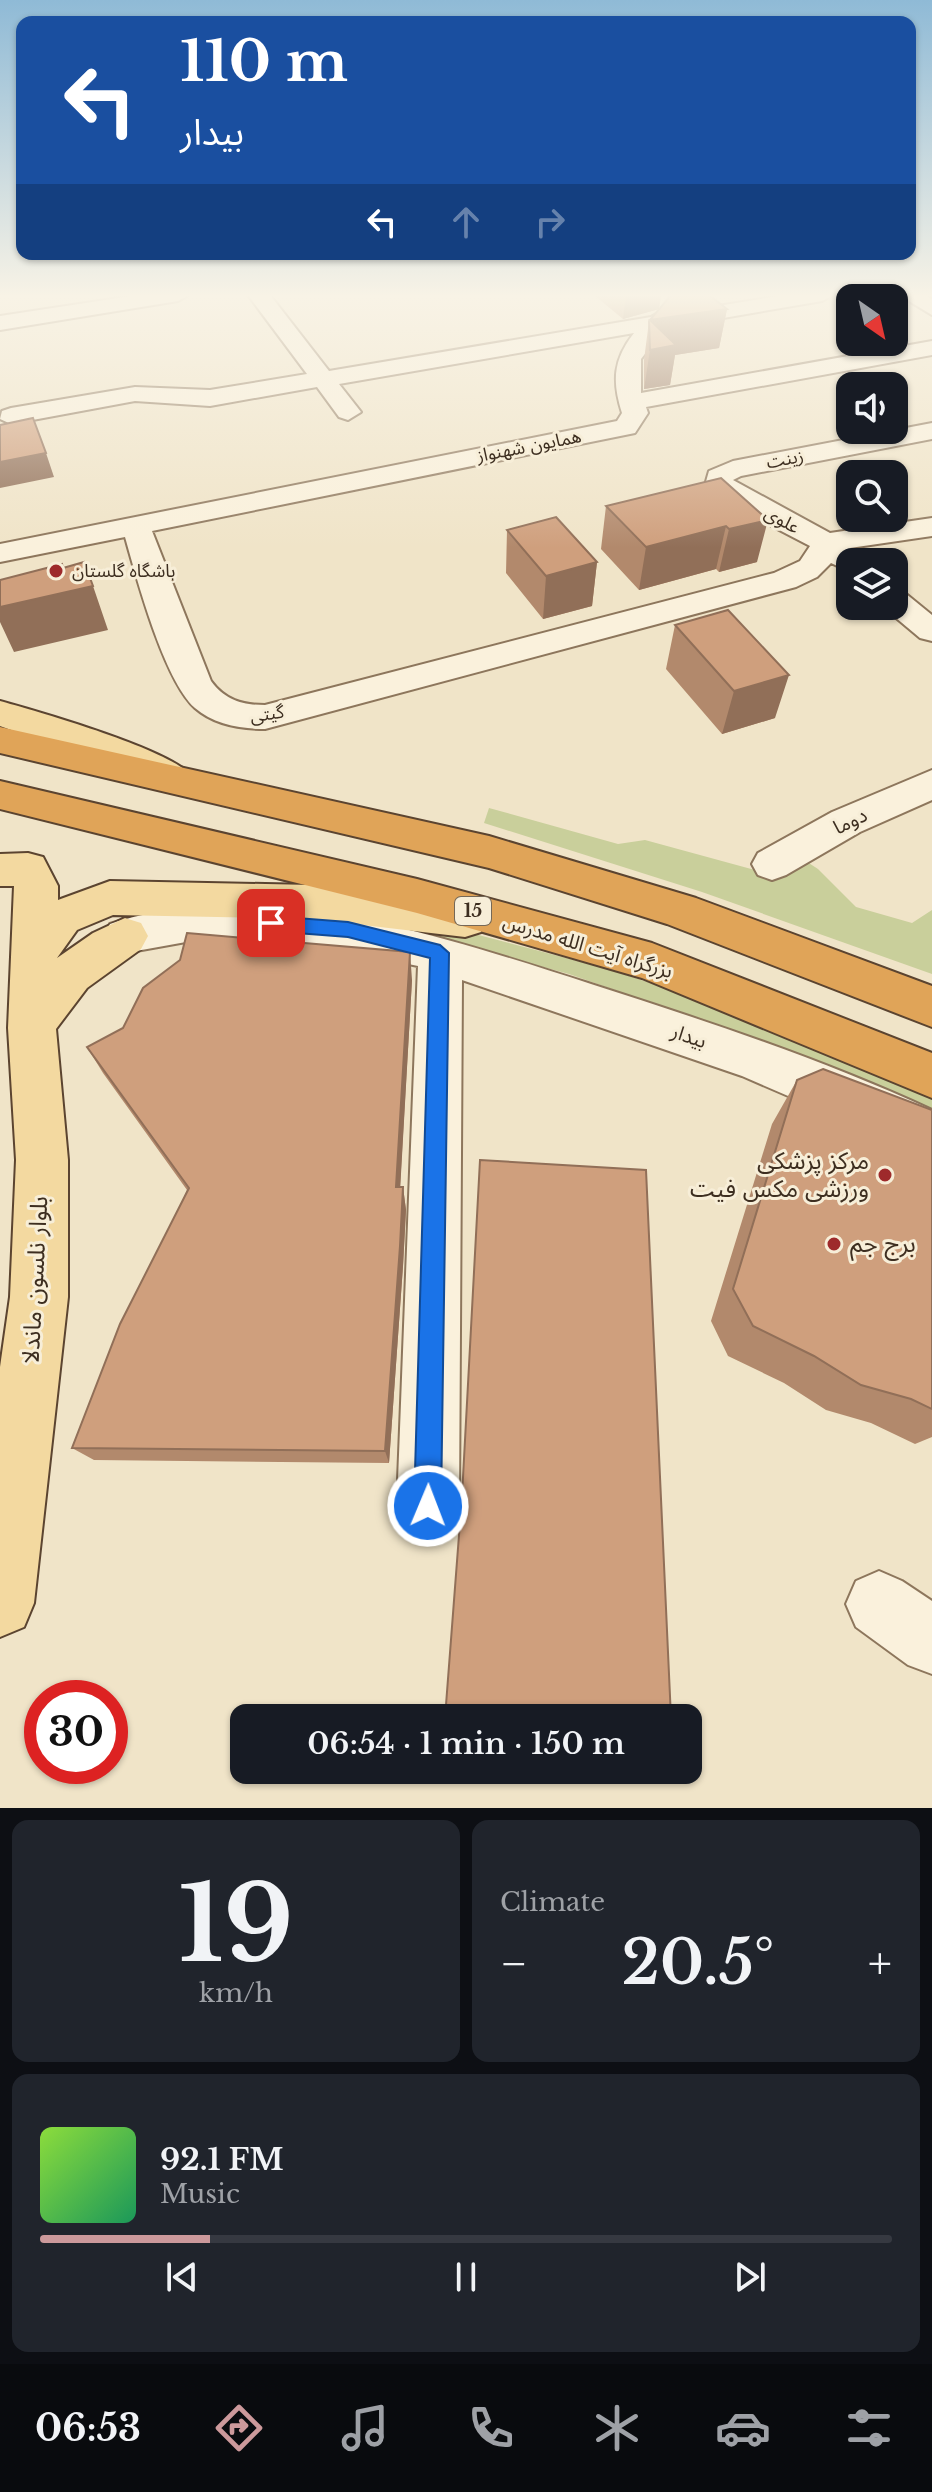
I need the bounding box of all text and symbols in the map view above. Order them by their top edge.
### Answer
text: 110 m [180,27,348,96]
icon: left [48,48,152,152]
text: بیدار [180,110,244,155]
icon: left [360,200,404,244]
icon: ahead [444,200,488,244]
icon: right [528,200,572,244]
north arrow [836,284,908,356]
map controls [836,284,908,620]
button: sound [836,372,908,444]
street label: همایون شهنواز [474,425,583,467]
street label: زینت [765,445,805,473]
button: search [836,460,908,532]
street label: علوی [761,502,803,538]
button: layers [836,548,908,620]
place label: باشگاه گلستان [72,560,175,582]
marker: باشگاه گلستان [47,562,65,580]
street label: گیتی [248,700,286,728]
street label: دوما [829,803,871,839]
pin [237,889,305,957]
road number: 15 [455,897,491,925]
icon: arrive [249,901,293,945]
street label: بزرگراه آیت الله مدرس [500,909,676,983]
street label: بیدار [667,1019,710,1053]
place label: مرکز پزشکی ورزشی مکس فیت [690,1146,869,1203]
marker: مرکز پزشکی ورزشی مکس فیت [876,1166,894,1184]
street label: بلوار نلسون ماندلا [16,1195,53,1365]
place label: برج جم [850,1229,916,1261]
marker: برج جم [825,1235,843,1253]
position arrow [386,1464,470,1548]
speed limit sign: 30 [24,1680,128,1784]
text: 06:54 · 1 min · 150 m [307,1725,625,1762]
text: 19 [178,1860,294,1989]
text: Climate [500,1886,605,1918]
text: 20.5° [621,1926,774,2000]
text: − [500,1936,528,1991]
text: + [868,1936,892,1991]
text: km/h [199,1977,273,2009]
text: 92.1 FM [160,2141,284,2178]
text: Music [160,2178,240,2210]
icon: previous [160,2255,204,2299]
icon: pause [444,2255,488,2299]
icon: next [728,2255,772,2299]
icon: directions [211,2400,267,2456]
icon: music [337,2400,393,2456]
icon: phone [463,2400,519,2456]
icon: climate [589,2400,645,2456]
icon: car [715,2400,771,2456]
icon: filters [841,2400,897,2456]
text: 06:53 [35,2406,141,2451]

